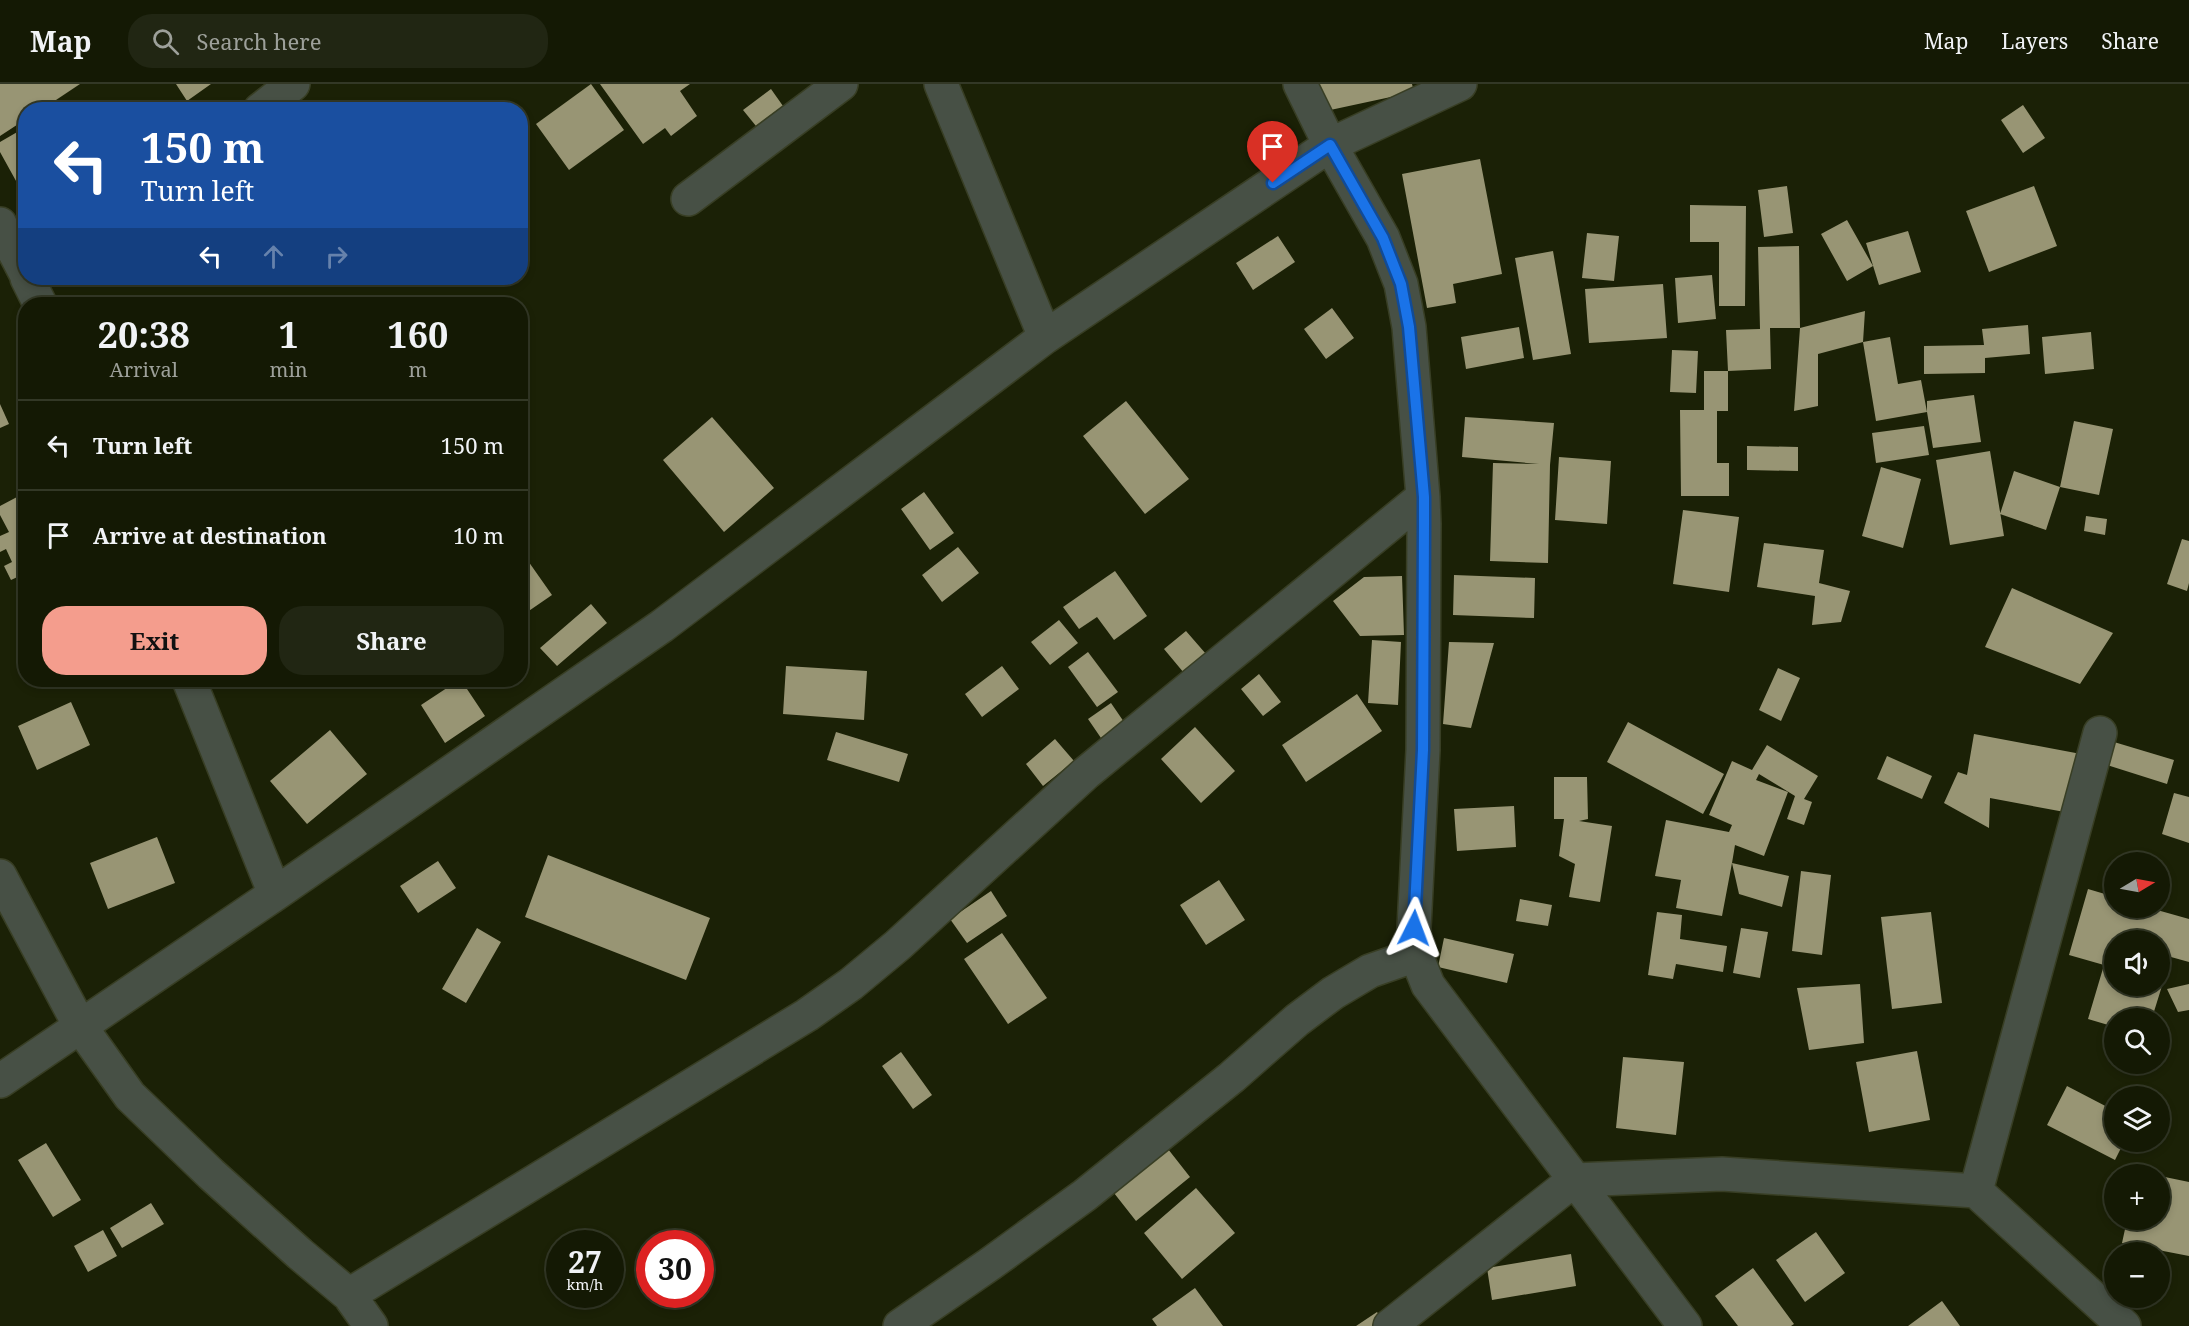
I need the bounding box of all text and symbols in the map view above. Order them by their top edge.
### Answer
search box [128,14,548,68]
text: Map [30,22,92,60]
icon: search [149,25,182,58]
text: Search here [197,26,321,56]
text: Map [1924,27,1968,55]
text: Layers [2001,27,2068,55]
text: Share [2101,27,2159,55]
text: 150 m [141,118,265,175]
pin [1247,121,1298,183]
icon: left [42,126,120,204]
icon: arrive [1256,130,1289,163]
text: Turn left [141,172,254,209]
icon: left [194,240,227,273]
icon: ahead [257,240,290,273]
icon: right [320,240,353,273]
text: 20:38 [98,310,190,359]
text: 1 [278,310,299,359]
text: 160 [387,310,448,359]
text: Arrival [110,356,178,383]
text: min [270,356,308,383]
text: m [408,356,427,383]
icon: left [42,429,75,462]
text: Turn left [93,430,192,460]
text: 150 m [441,430,504,460]
icon: arrive [42,519,75,552]
text: Arrive at destination [93,520,327,550]
text: 10 m [453,520,504,550]
button: Exit [42,606,267,675]
button: Share [279,606,504,675]
north arrow [2104,852,2170,918]
map controls [2104,852,2170,1308]
position arrow [1382,896,1446,960]
button: sound [2104,930,2170,996]
button: search [2104,1008,2170,1074]
button: layers [2104,1086,2170,1152]
button: + [2104,1164,2170,1230]
speed limit sign: 30 [636,1230,714,1308]
text: 27 [568,1241,602,1282]
button: − [2104,1242,2170,1308]
text: km/h [567,1274,603,1294]

